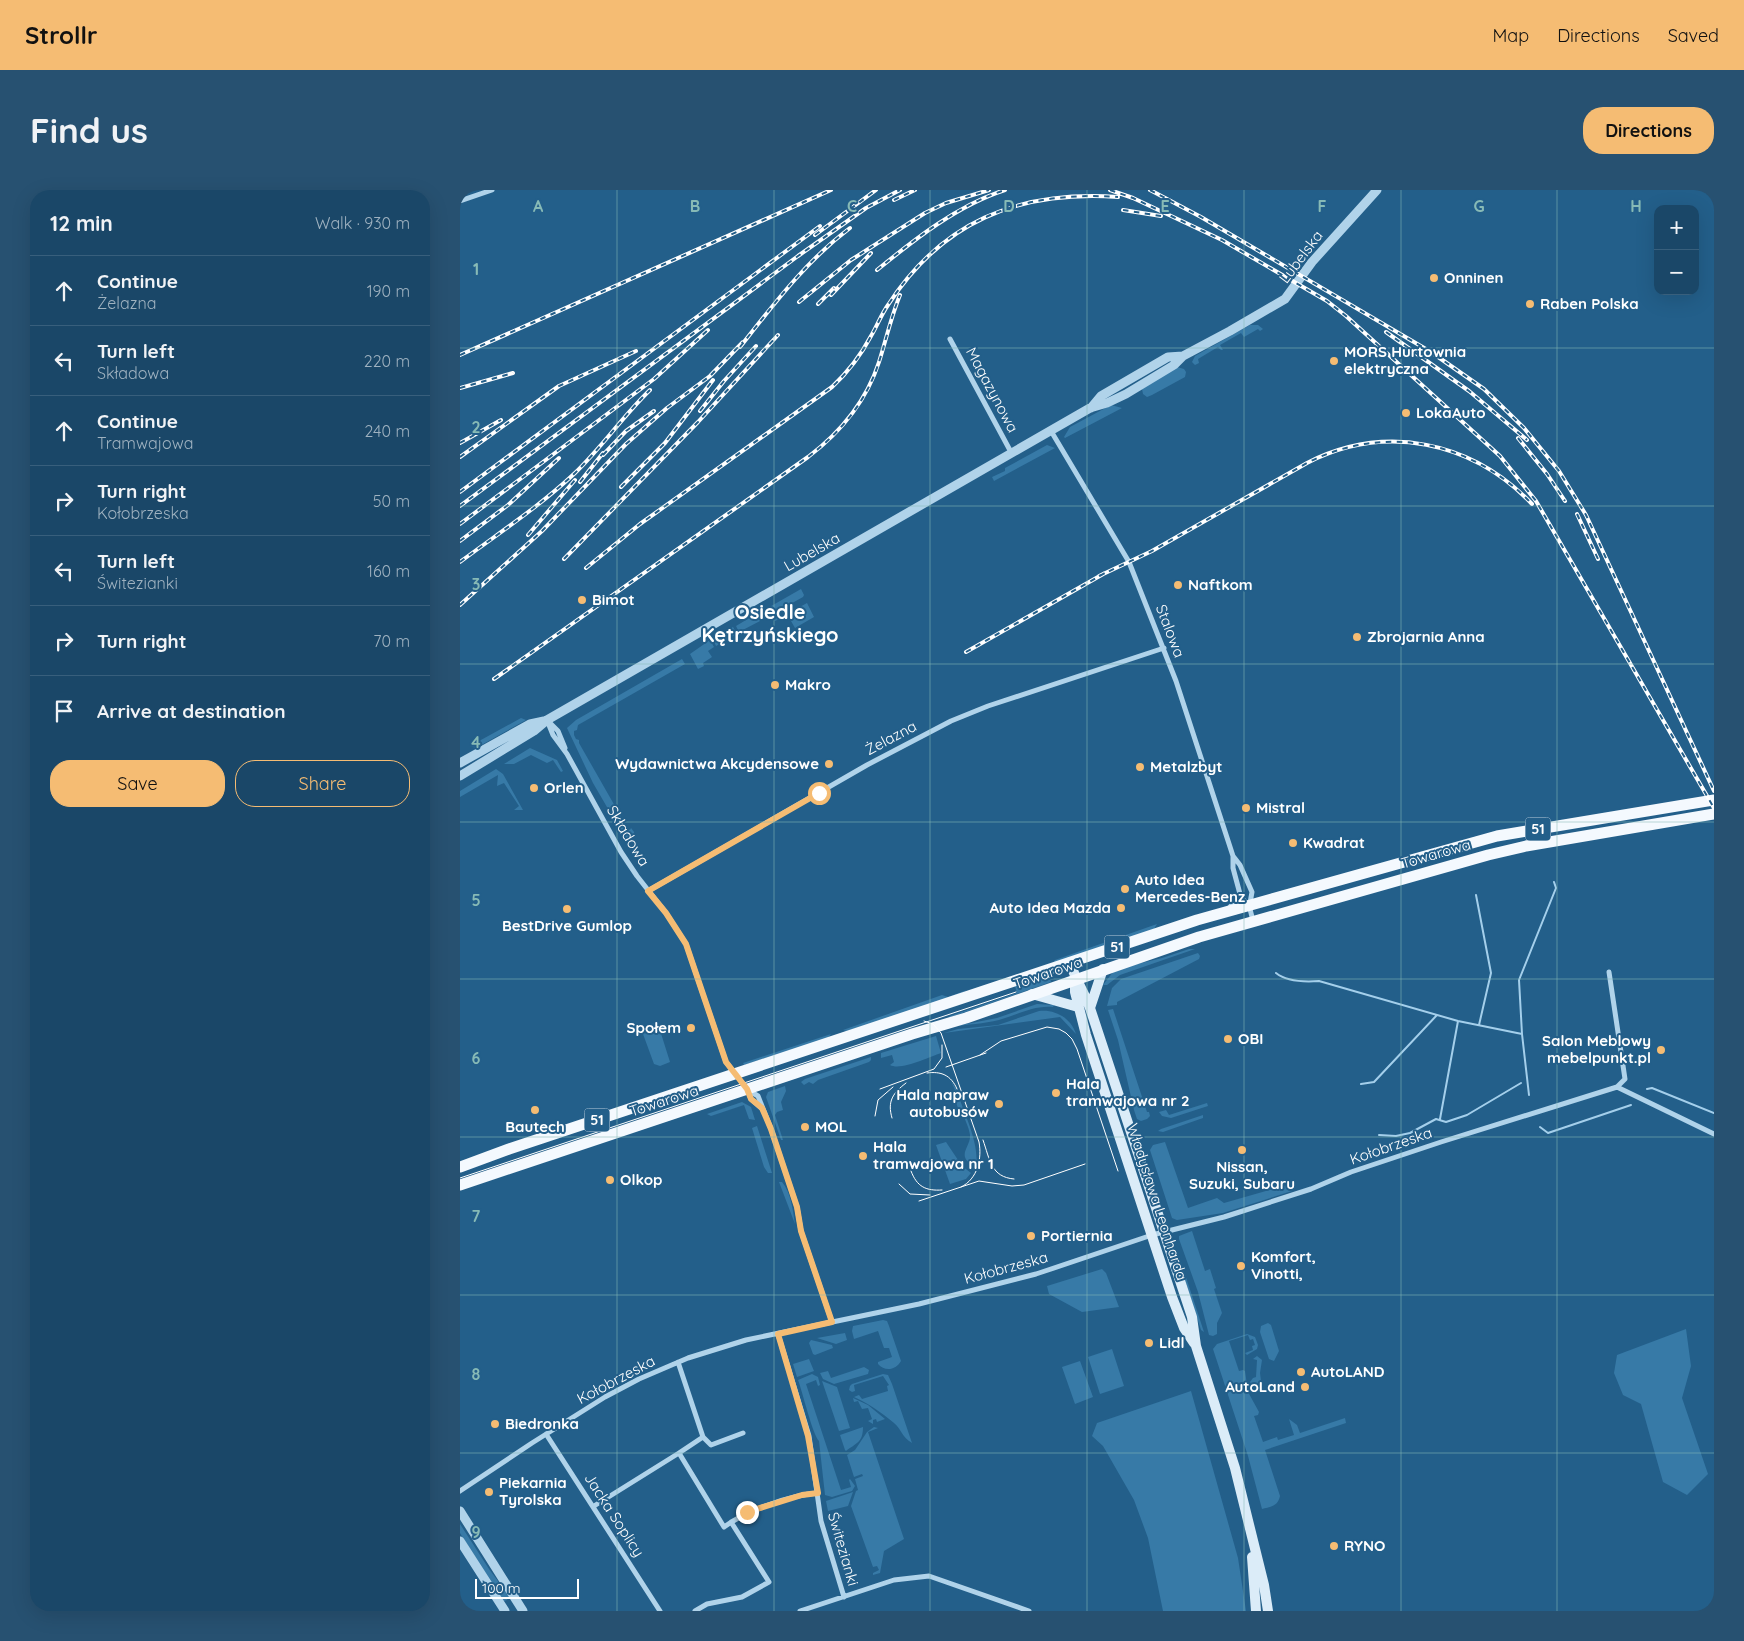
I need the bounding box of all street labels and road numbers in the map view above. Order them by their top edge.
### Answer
street label: Lubelska [1274,226,1327,287]
street label: Magazynowa [962,344,1023,436]
street label: Lubelska [780,528,843,575]
street label: Stalowa [1152,602,1189,660]
street label: Żelazna [862,716,920,759]
street label: Składowa [603,802,654,870]
road number: 51 [1526,818,1550,840]
street label: Towarowa [1399,835,1473,873]
road number: 51 [1104,936,1130,959]
street label: Towarowa [1011,952,1085,993]
street label: Towarowa [627,1080,701,1121]
road number: 51 [584,1108,610,1132]
street label: Władysława Leonharda [1123,1121,1192,1283]
street label: Kołobrzeska [1347,1123,1435,1168]
street label: Kołobrzeska [962,1247,1050,1288]
street label: Kołobrzeska [573,1351,658,1408]
street label: Jacka Soplicy [580,1469,649,1560]
street label: Świtezianki [824,1510,863,1588]

